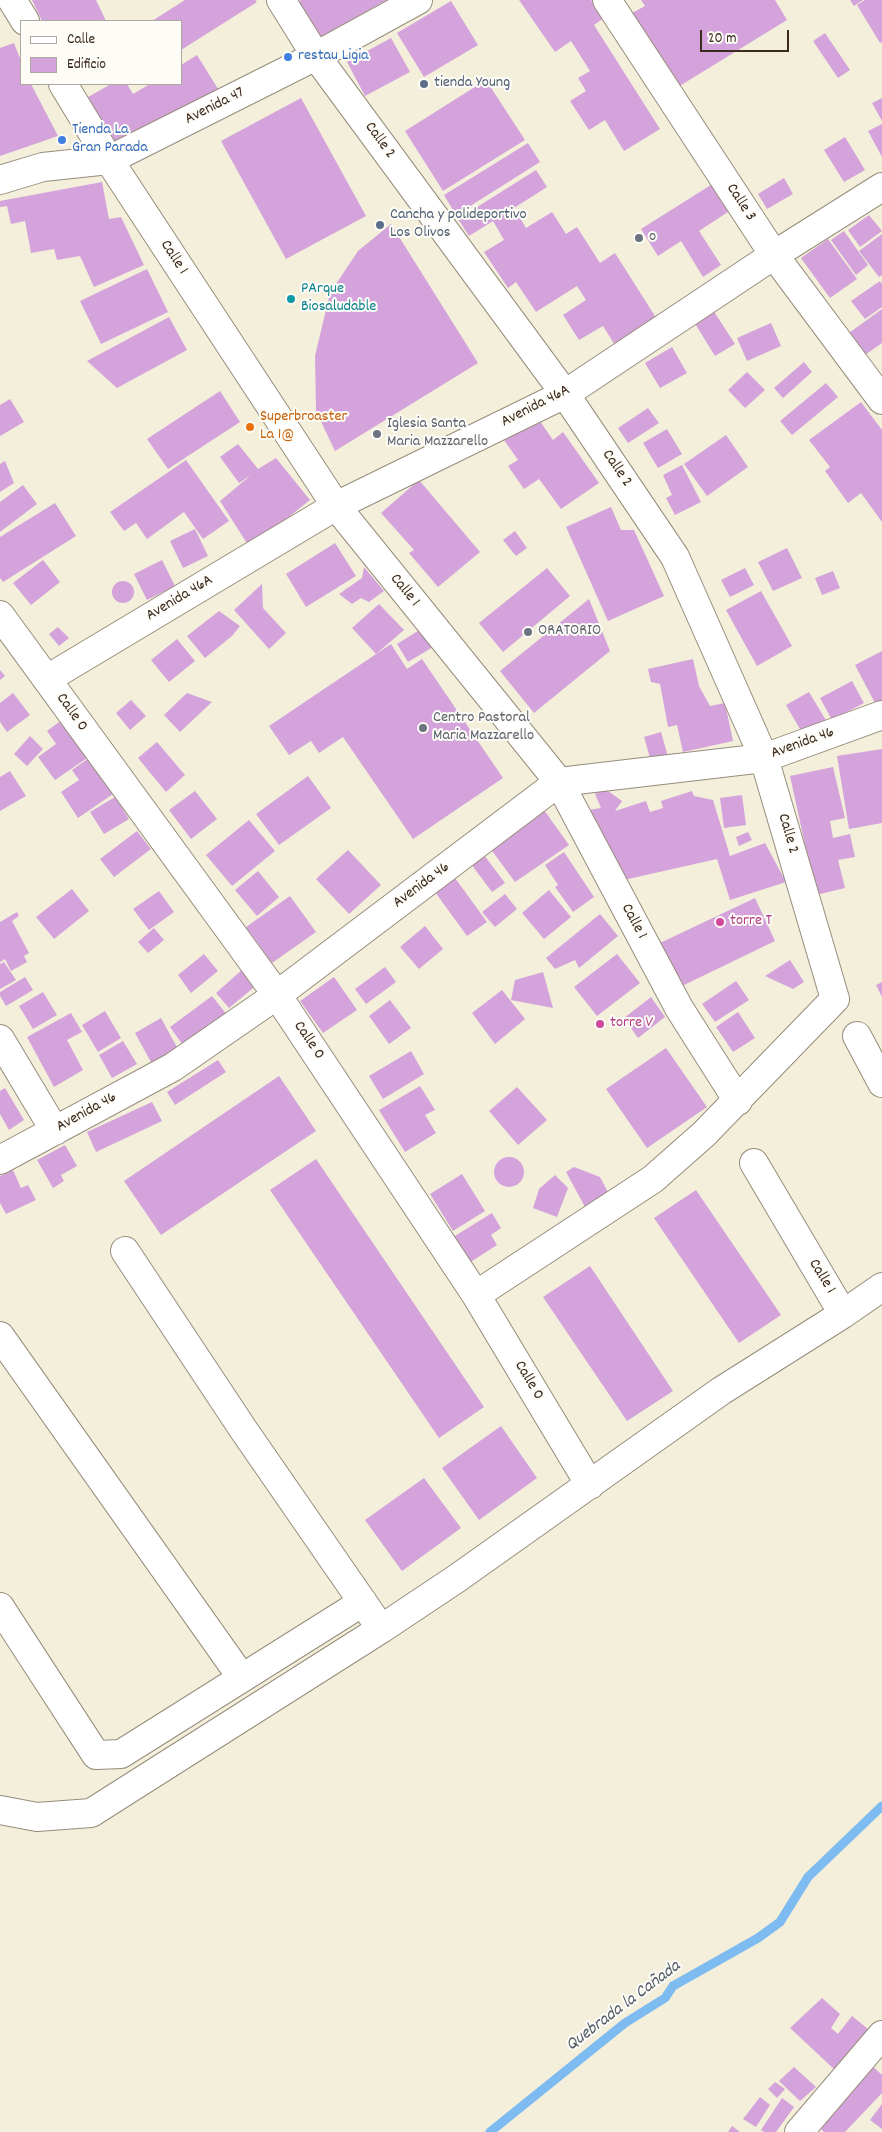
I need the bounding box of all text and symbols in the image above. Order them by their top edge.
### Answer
legend [20,20,182,85]
scale bar [702,20,791,52]
text: 20 m [708,28,736,50]
text: Calle [67,29,95,51]
place label: restau Ligia [298,47,369,67]
marker: restau Ligia [282,51,294,63]
text: Edificio [67,54,106,76]
place label: tienda Young [434,74,510,94]
marker: tienda Young [418,78,430,90]
street label: Avenida 47 [182,84,248,130]
street label: Calle 2 [359,119,399,163]
place label: Tienda La Gran Parada [72,121,148,159]
marker: Tienda La Gran Parada [56,134,68,146]
street label: Calle 3 [721,181,759,225]
place label: Cancha y polideportivo Los Olivos [390,206,527,244]
marker: Cancha y polideportivo Los Olivos [374,219,386,231]
place label: o [649,228,656,248]
marker: o [633,232,645,244]
street label: Calle 1 [155,237,191,279]
place label: PArque Biosaludable [301,280,376,318]
marker: PArque Biosaludable [285,293,297,305]
street label: Avenida 46A [498,381,574,433]
place label: Superbroaster La 1@ [260,408,347,446]
place label: Iglesia Santa Maria Mazzarello [387,415,488,453]
marker: Superbroaster La 1@ [244,421,256,433]
marker: Iglesia Santa Maria Mazzarello [371,428,383,440]
street label: Calle 2 [597,447,635,491]
street label: Calle 1 [385,570,423,612]
street label: Avenida 46A [143,572,217,626]
place label: ORATORIO [538,622,601,642]
marker: ORATORIO [522,626,534,638]
street label: Calle 0 [51,690,91,736]
place label: Centro Pastoral Maria Mazzarello [433,709,534,747]
marker: Centro Pastoral Maria Mazzarello [417,722,429,734]
street label: Avenida 46 [769,724,837,764]
street label: Calle 2 [772,812,802,856]
street label: Avenida 46 [390,858,454,914]
street label: Calle 1 [616,901,650,943]
place label: torre T [730,912,772,932]
marker: torre T [714,916,726,928]
place label: torre V [610,1014,653,1034]
street label: Calle 0 [288,1018,328,1064]
marker: torre V [594,1018,606,1030]
street label: Avenida 46 [54,1089,120,1137]
street label: Calle 1 [803,1256,839,1298]
street label: Calle 0 [509,1358,547,1404]
water label: Quebrada la Cañada [562,1957,686,2057]

